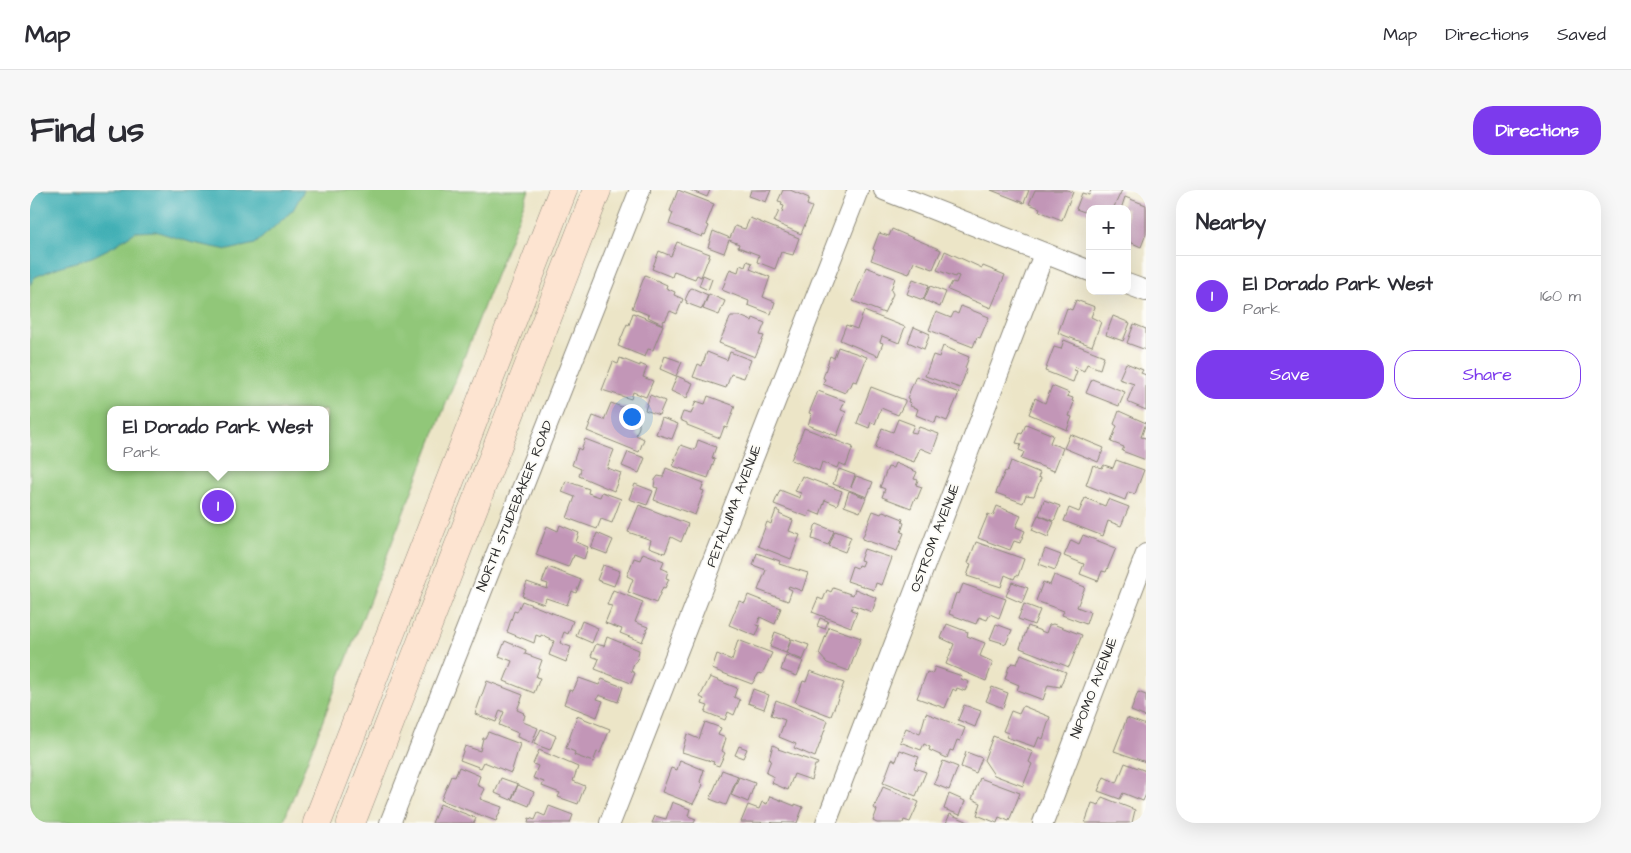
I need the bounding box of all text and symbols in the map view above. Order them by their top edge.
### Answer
text: Map [25,18,70,52]
text: Map [1383,22,1417,47]
text: Directions [1445,22,1529,47]
text: Saved [1557,22,1606,47]
text: Find us [30,106,144,155]
button: Directions [1473,106,1601,155]
map controls [1086,205,1131,295]
button: + [1086,205,1131,250]
text: Nearby [1196,208,1266,237]
button: − [1086,250,1131,295]
text: El Dorado Park West [1243,271,1433,298]
text: 1 [1211,285,1213,307]
text: 160 m [1540,285,1581,307]
text: Park [1243,298,1280,320]
button: Save [1196,350,1384,399]
button: Share [1394,350,1581,399]
your location [619,404,645,430]
popup [107,406,329,471]
text: El Dorado Park West [123,414,313,441]
street label: NORTH STUDEBAKER ROAD [472,418,558,594]
text: Park [123,441,160,463]
street label: PETALUMA AVENUE [701,441,767,570]
street label: OSTROM AVENUE [905,480,965,595]
pin: 1 [202,487,234,525]
street label: NIPOMO AVENUE [1066,634,1123,741]

